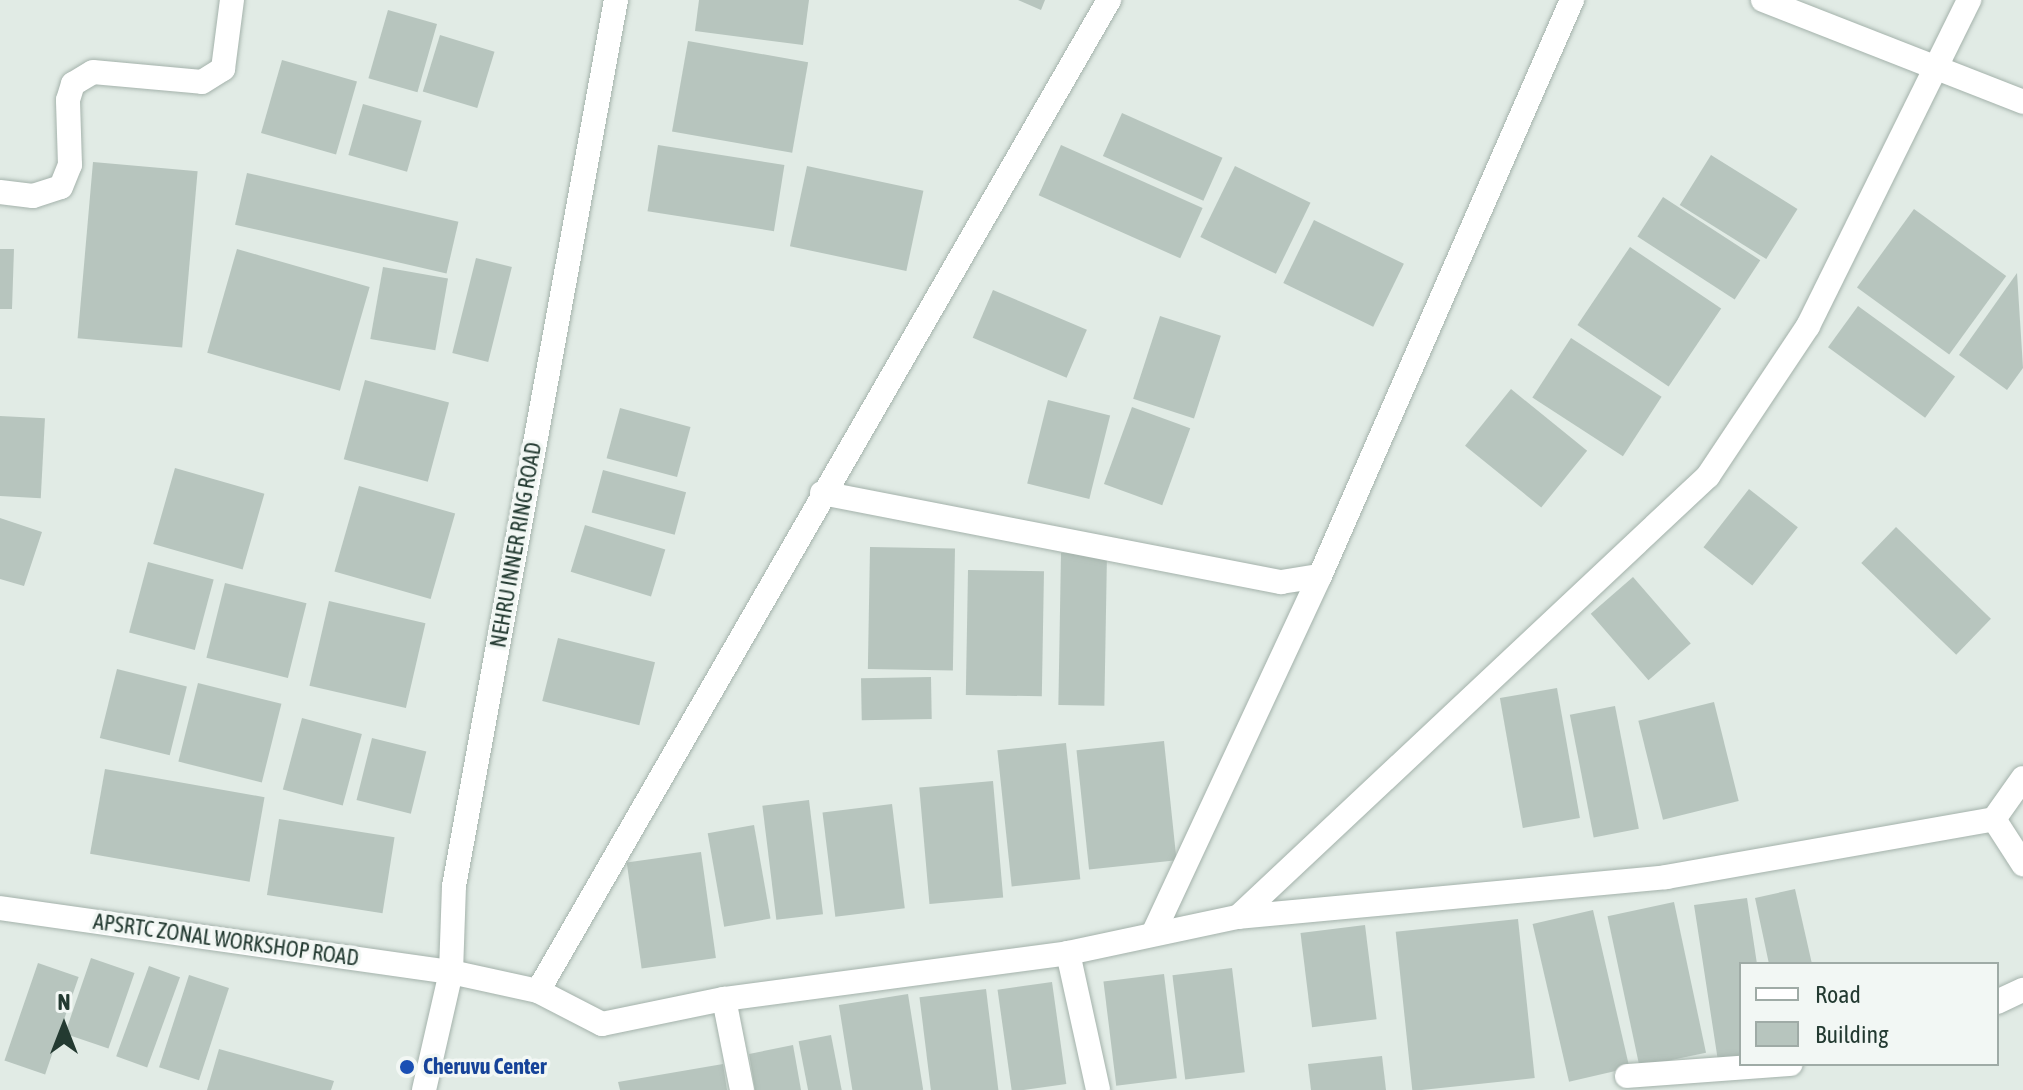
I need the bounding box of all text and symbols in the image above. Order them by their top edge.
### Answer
street label: NEHRU INNER RING ROAD [485,440,547,650]
street label: APSRTC ZONAL WORKSHOP ROAD [92,908,360,972]
legend [1739,962,1999,1066]
text: Road [1815,981,1861,1008]
north arrow [24,986,104,1066]
text: N [58,989,70,1015]
text: Building [1815,1021,1888,1048]
place label: Cheruvu Center [423,1054,547,1080]
marker: Cheruvu Center [398,1058,416,1076]

